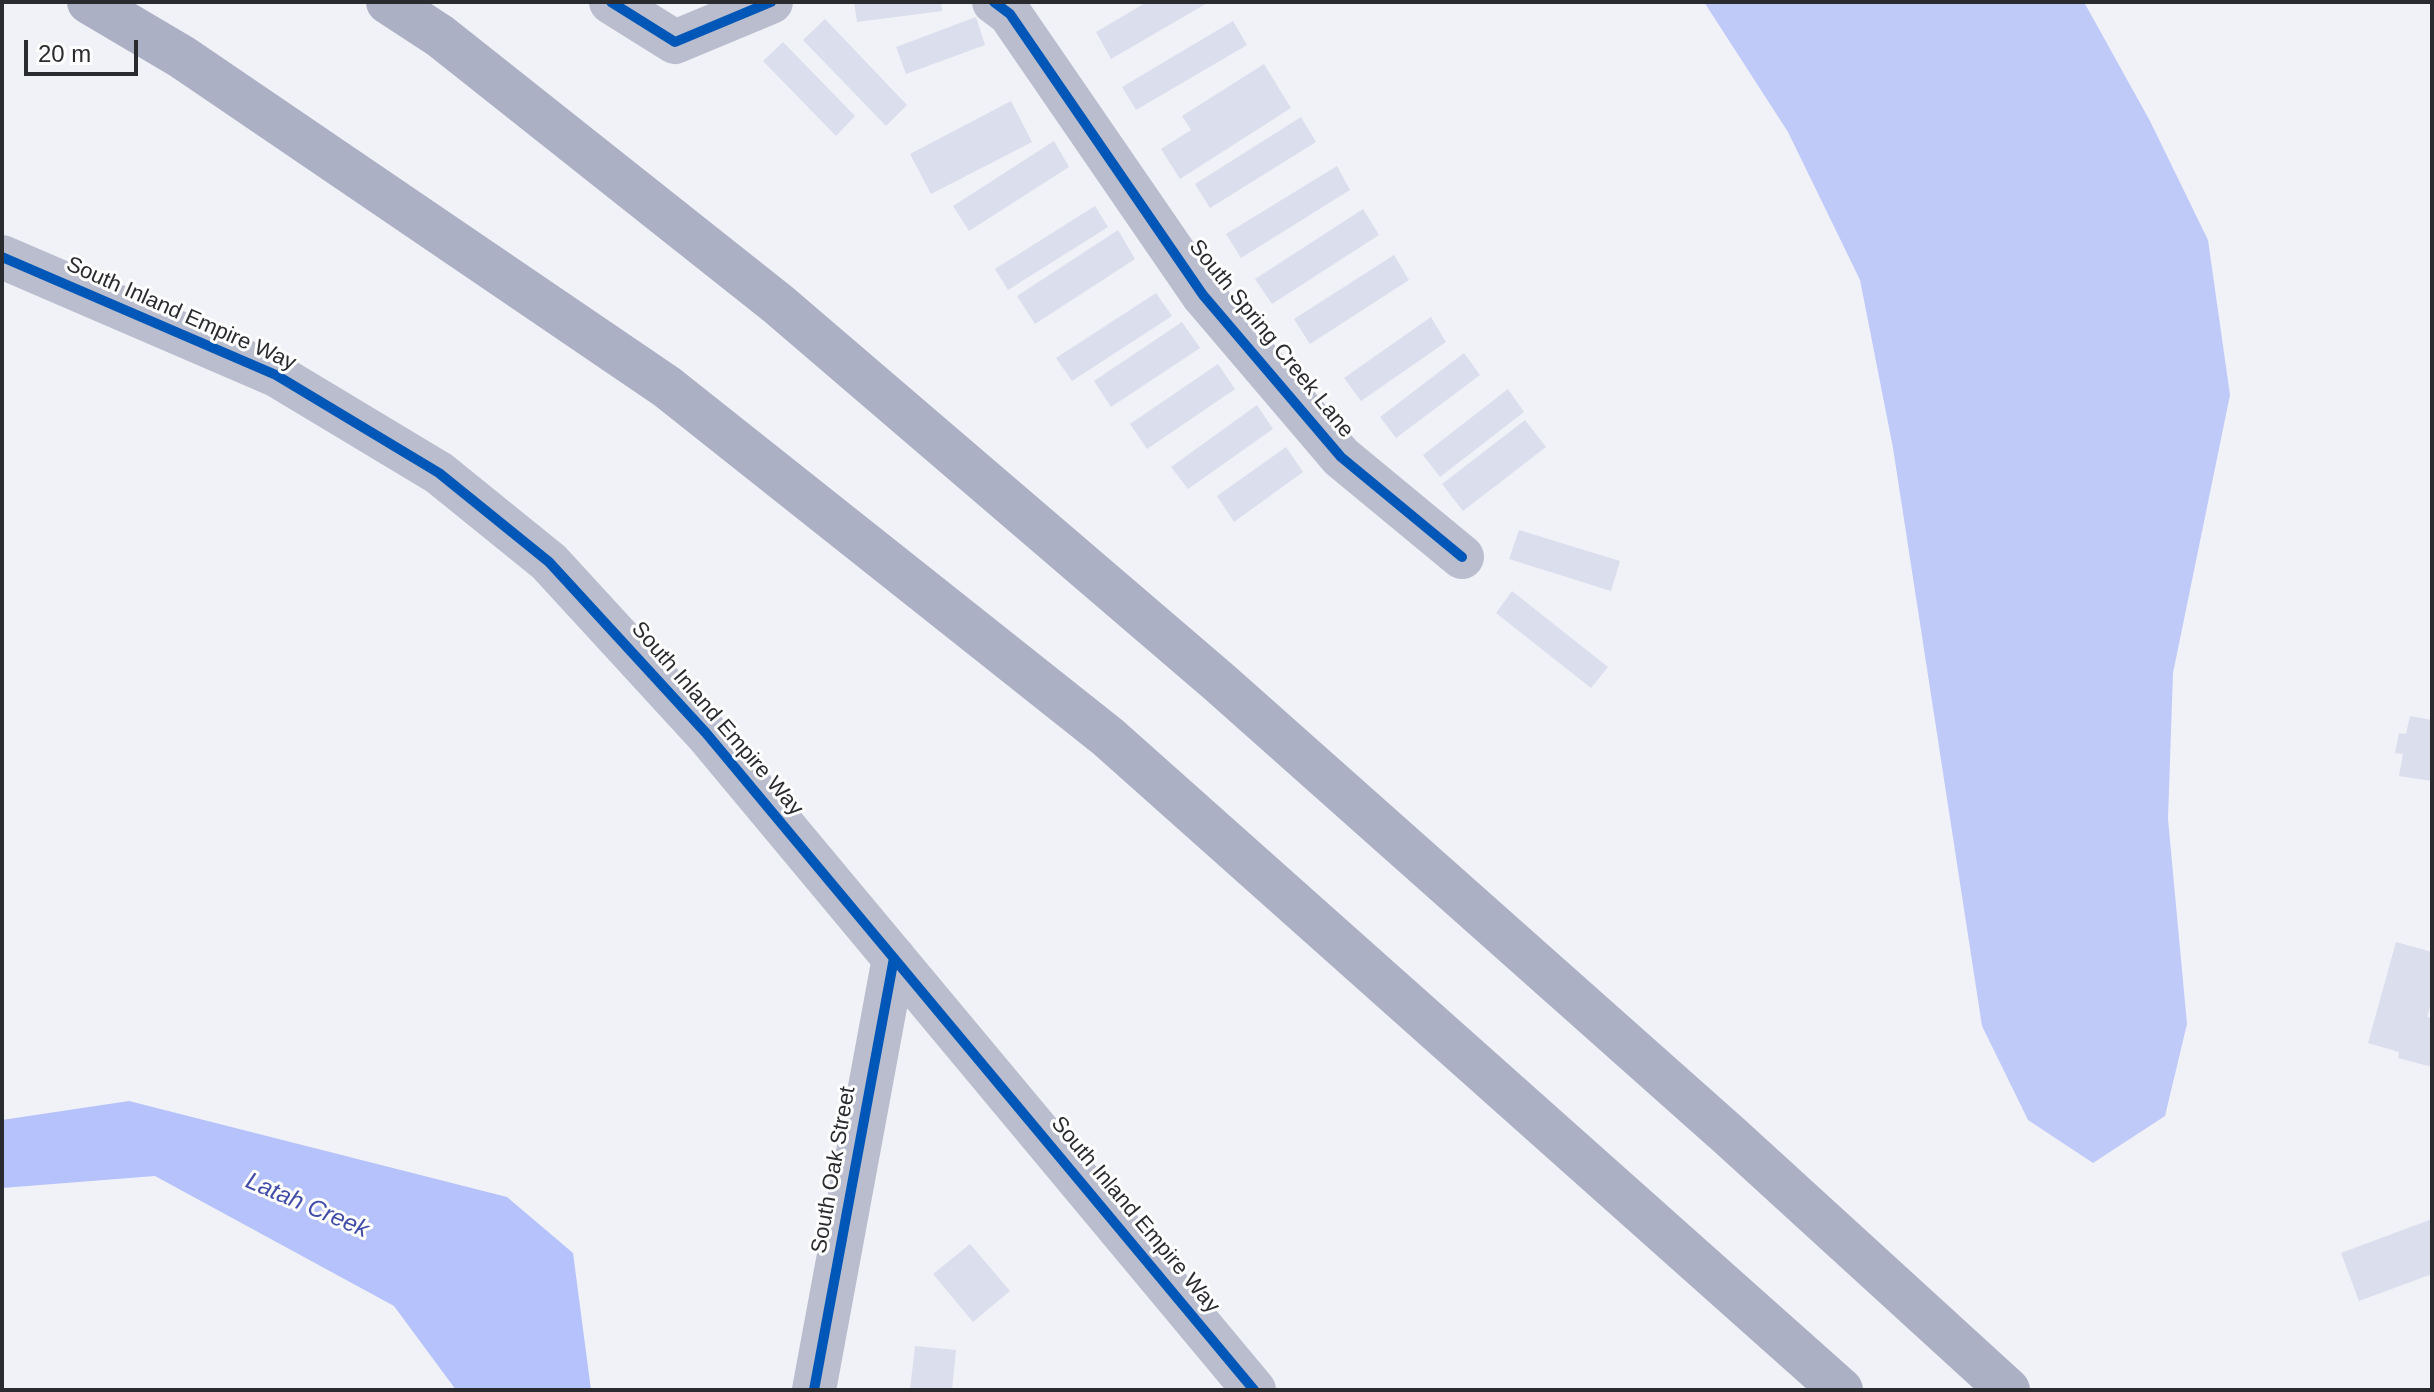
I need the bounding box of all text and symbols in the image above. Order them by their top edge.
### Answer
scale bar [28,24,142,74]
text: 20 m [38,40,91,67]
street label: South Spring Creek Lane [1183,235,1359,443]
street label: South Inland Empire Way [62,251,300,377]
street label: South Inland Empire Way [625,617,809,821]
street label: South Oak Street [806,1085,862,1255]
street label: South Inland Empire Way [1045,1111,1225,1319]
water label: Latah Creek [241,1167,373,1245]

